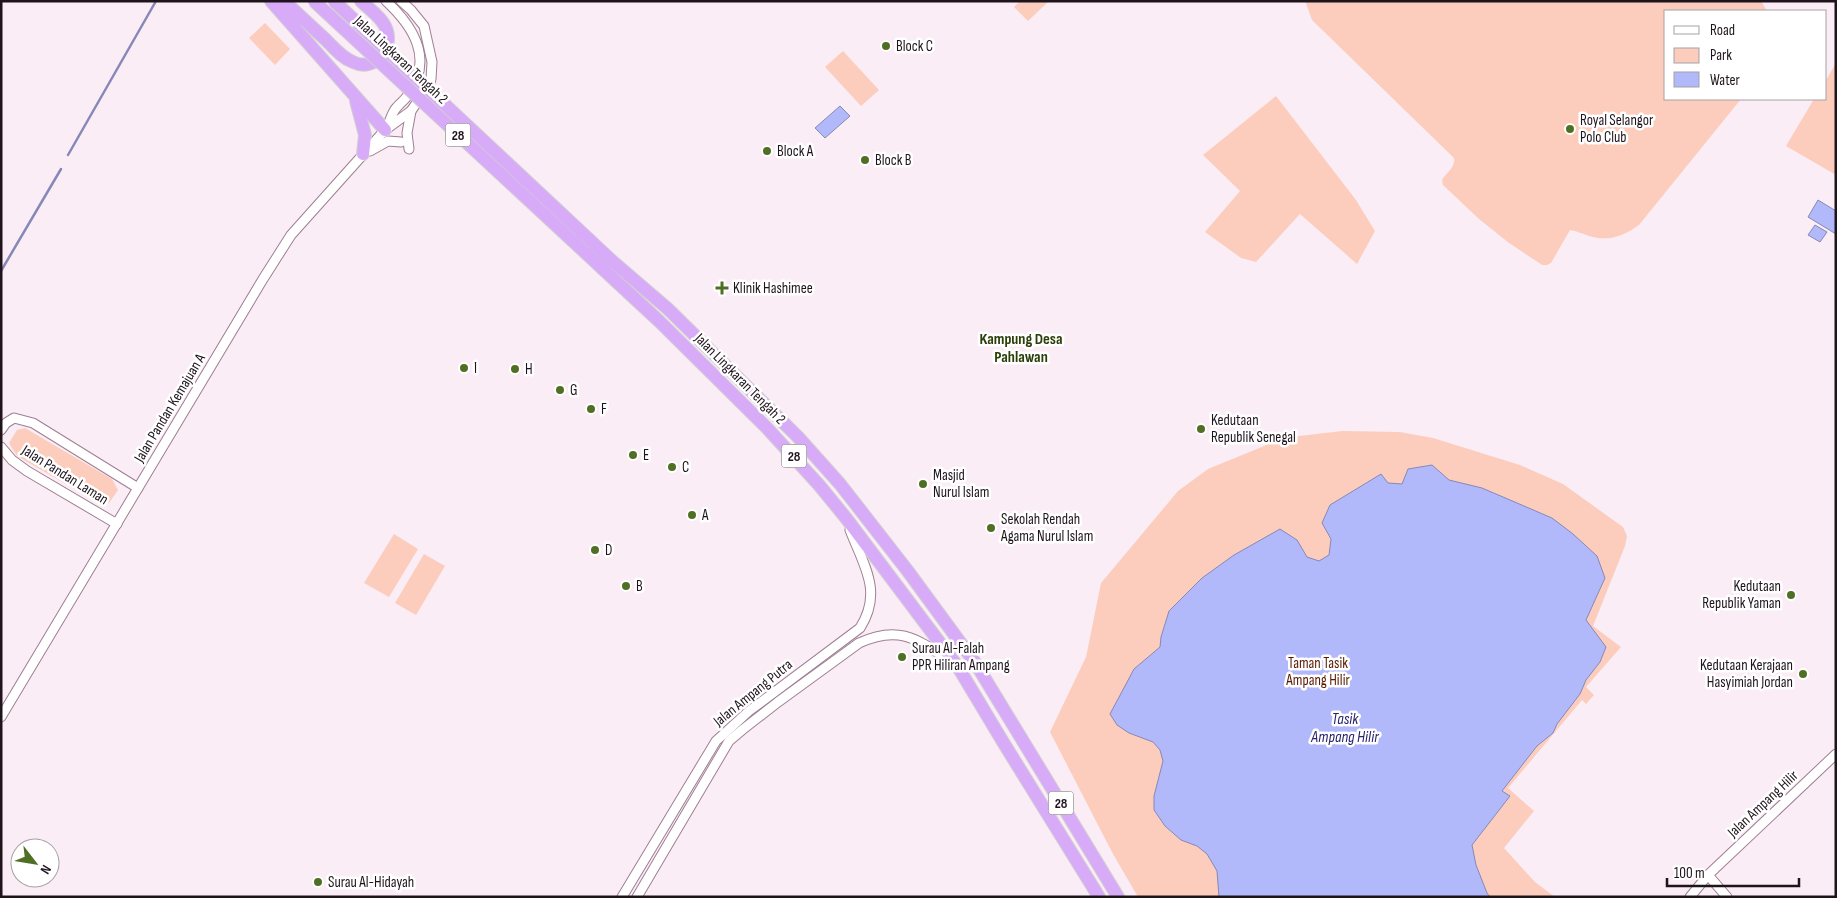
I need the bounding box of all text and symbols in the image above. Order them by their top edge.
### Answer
legend [1664,10,1827,100]
street label: Jalan Lingkaran Tengah 2 [349,11,452,108]
text: Road [1710,21,1735,40]
place label: Block C [896,37,933,56]
marker: Block C [880,40,892,52]
text: Park [1710,46,1732,65]
text: Water [1710,71,1741,90]
place label: Royal Selangor Polo Club [1580,111,1654,147]
marker: Royal Selangor Polo Club [1564,123,1576,135]
road number: 28 [446,124,470,146]
place label: Block A [777,142,814,161]
marker: Block A [761,145,773,157]
place label: Block B [875,151,912,170]
marker: Block B [859,154,871,166]
place label: Klinik Hashimee [733,279,813,298]
marker: Klinik Hashimee [715,281,729,295]
street label: Jalan Lingkaran Tengah 2 [690,329,790,429]
district label: Kampung Desa Pahlawan [980,330,1062,367]
street label: Jalan Pandan Kemajuan A [130,350,210,467]
place label: I [474,359,477,378]
place label: H [525,360,533,379]
marker: I [458,362,470,374]
marker: H [509,363,521,375]
place label: G [570,381,578,400]
marker: G [554,384,566,396]
place label: F [601,400,607,419]
marker: F [585,403,597,415]
place label: Kedutaan Republik Senegal [1211,411,1296,447]
marker: Kedutaan Republik Senegal [1195,423,1207,435]
street label: Jalan Pandan Laman [17,440,112,509]
road number: 28 [782,444,806,468]
place label: E [643,446,649,465]
marker: E [627,449,639,461]
place label: C [682,458,689,477]
marker: C [666,461,678,473]
place label: Masjid Nurul Islam [933,466,989,502]
marker: Masjid Nurul Islam [917,478,929,490]
place label: A [701,506,709,525]
marker: A [686,509,698,521]
place label: Sekolah Rendah Agama Nurul Islam [1000,510,1093,546]
marker: Sekolah Rendah Agama Nurul Islam [985,522,997,534]
place label: D [605,541,612,560]
marker: D [589,544,601,556]
place label: B [636,577,643,596]
place label: Kedutaan Republik Yaman [1702,577,1781,613]
marker: B [620,580,632,592]
marker: Kedutaan Republik Yaman [1785,589,1797,601]
place label: Surau Al-Falah PPR Hiliran Ampang [912,639,1010,675]
marker: Surau Al-Falah PPR Hiliran Ampang [896,651,908,663]
park label: Taman Tasik Ampang Hilir [1285,654,1351,690]
street label: Jalan Ampang Putra [709,655,797,731]
place label: Kedutaan Kerajaan Hasyimiah Jordan [1700,656,1793,692]
marker: Kedutaan Kerajaan Hasyimiah Jordan [1797,668,1809,680]
water label: Tasik Ampang Hilir [1310,710,1379,747]
street label: Jalan Ampang Hilir [1723,766,1803,842]
road number: 28 [1048,791,1074,814]
north arrow [10,838,60,888]
scale bar [1667,856,1800,888]
text: N [37,862,55,877]
text: 100 m [1674,864,1705,883]
place label: Surau Al-Hidayah [328,873,414,892]
marker: Surau Al-Hidayah [312,876,324,888]

